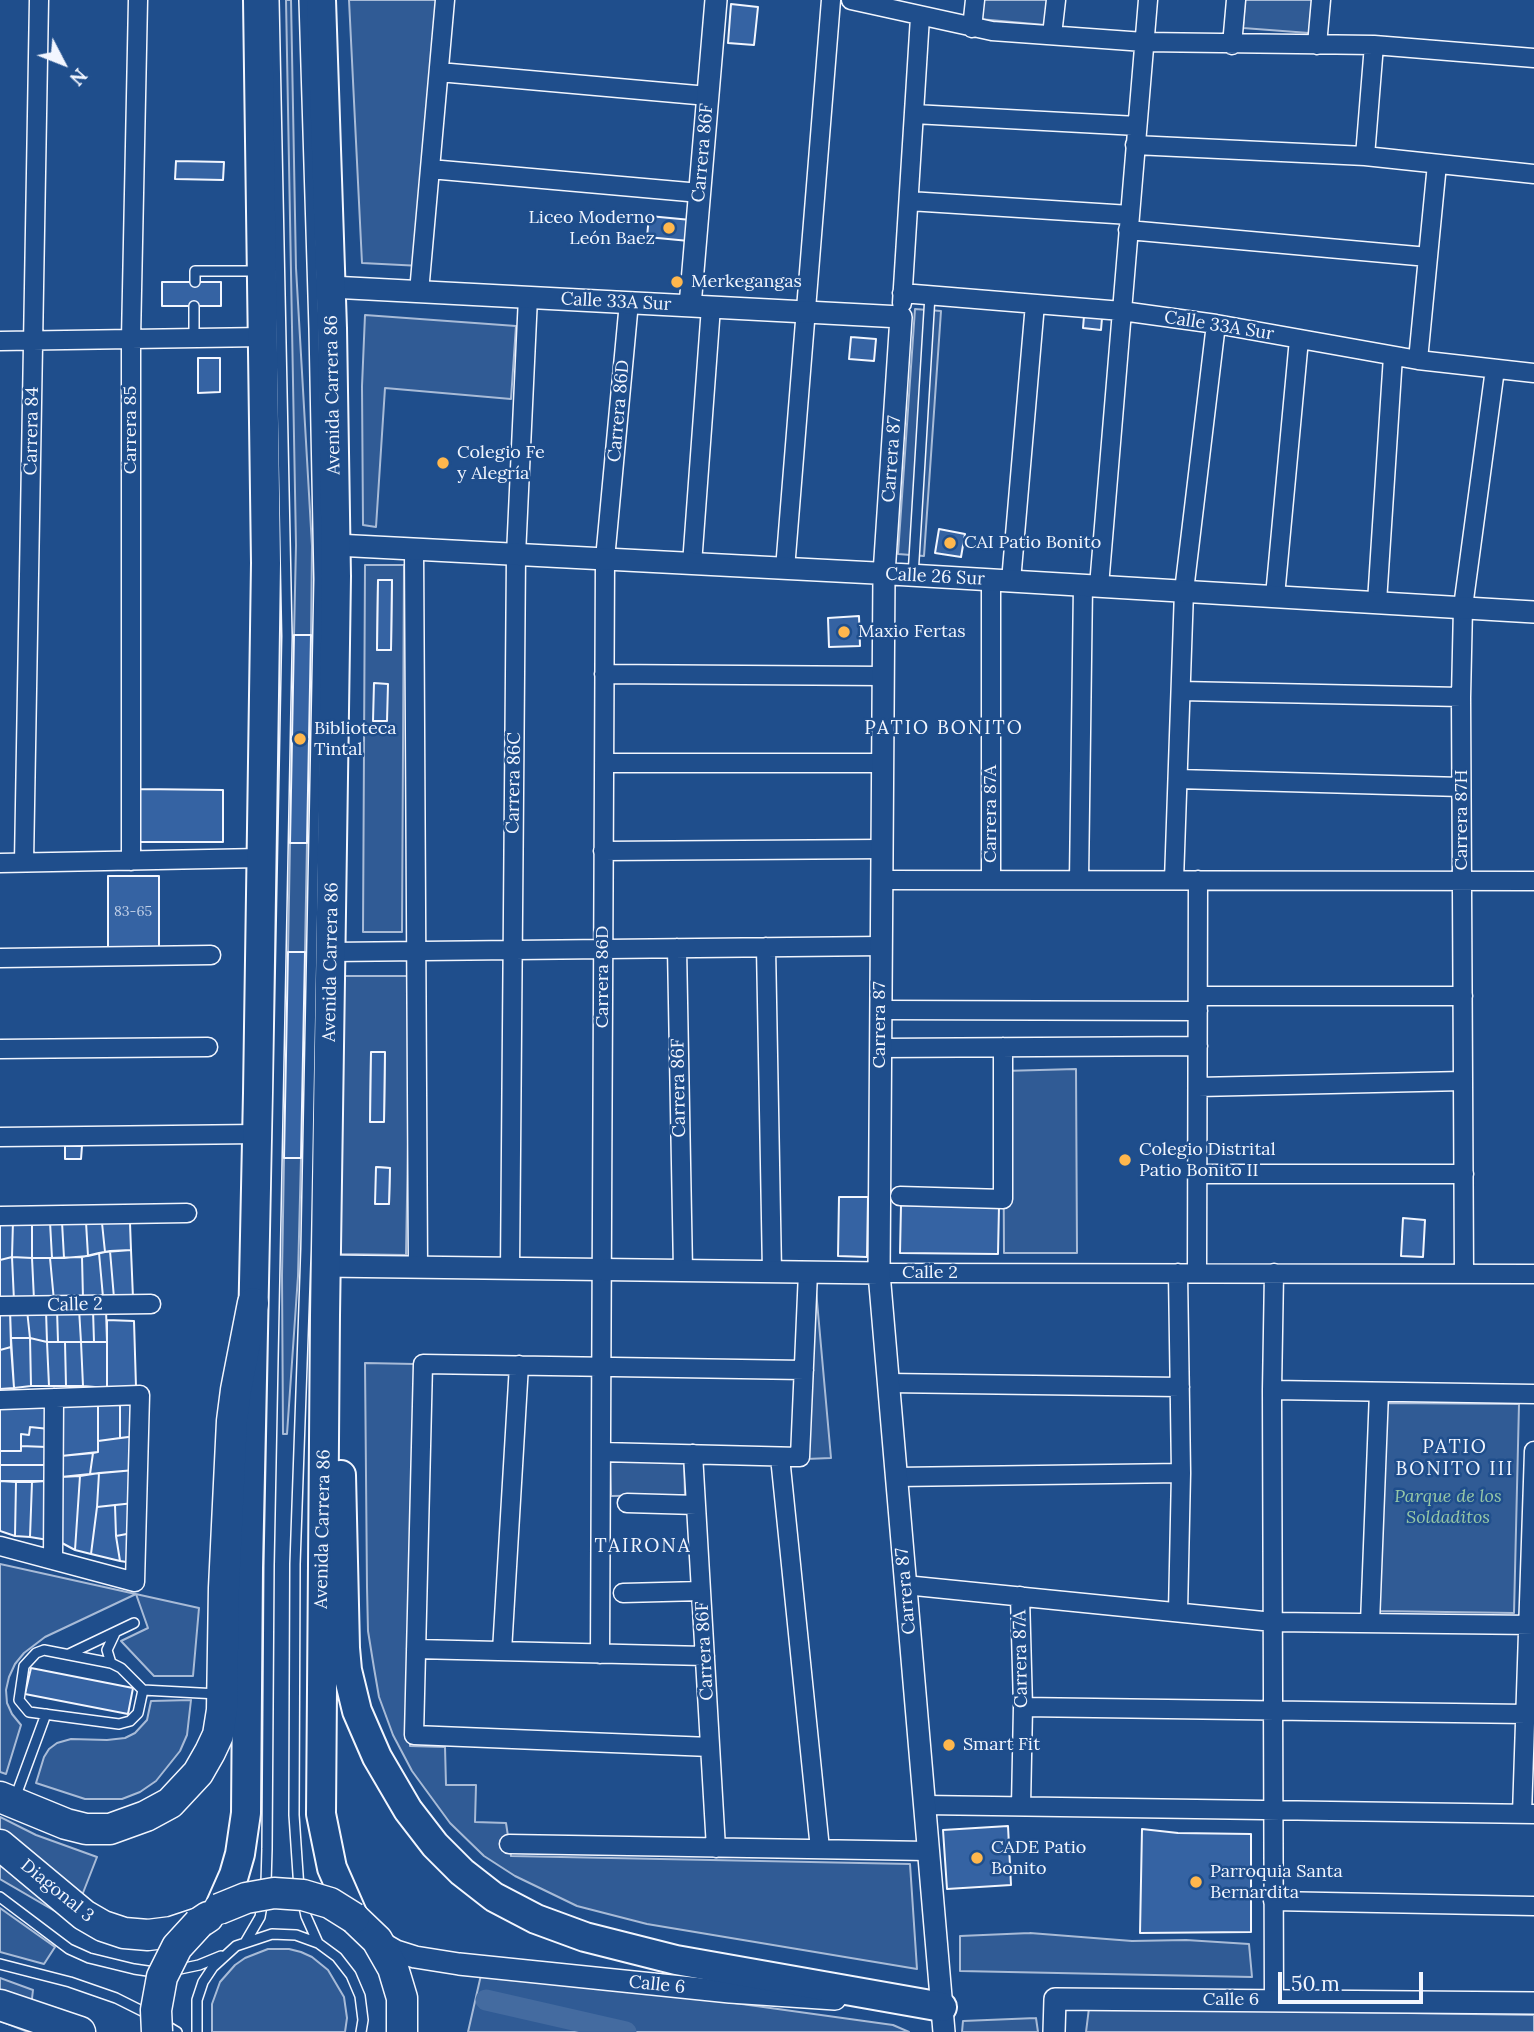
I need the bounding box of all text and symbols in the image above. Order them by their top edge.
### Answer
north arrow [28,28,98,98]
text: N [65,64,92,91]
street label: Carrera 86F [688,103,718,203]
place label: Liceo Moderno León Baez [528,207,655,249]
marker: Liceo Moderno León Baez [661,220,677,236]
place label: Merkegangas [691,271,802,293]
marker: Merkegangas [669,274,685,290]
street label: Calle 33A Sur [560,288,672,316]
street label: Calle 33A Sur [1163,307,1275,345]
street label: Avenida Carrera 86 [321,315,345,475]
street label: Carrera 86D [604,359,634,463]
street label: Carrera 84 [20,386,44,476]
street label: Carrera 85 [120,386,142,474]
street label: Carrera 87 [878,415,906,503]
place label: Colegio Fe y Alegría [457,442,545,484]
marker: Colegio Fe y Alegría [435,455,451,471]
place label: CAI Patio Bonito [964,532,1101,554]
marker: CAI Patio Bonito [942,535,958,551]
street label: Calle 26 Sur [885,564,985,590]
place label: Maxio Fertas [858,621,966,643]
marker: Maxio Fertas [836,624,852,640]
place label: Biblioteca Tintal [314,718,397,760]
district label: PATIO BONITO [866,718,1022,740]
marker: Biblioteca Tintal [292,731,308,747]
street label: Carrera 86C [502,732,526,834]
street label: Carrera 87A [980,765,1002,863]
street label: Carrera 87H [1451,769,1473,871]
street label: Avenida Carrera 86 [319,882,343,1042]
house number: 83-65 [114,904,152,920]
street label: Carrera 86D [592,926,614,1028]
street label: Carrera 87 [869,981,891,1069]
street label: Carrera 86F [667,1038,691,1138]
place label: Colegio Distrital Patio Bonito II [1139,1139,1276,1182]
marker: Colegio Distrital Patio Bonito II [1117,1152,1133,1168]
street label: Calle 2 [902,1262,958,1284]
street label: Calle 2 [47,1294,103,1316]
district label: PATIO BONITO III [1397,1437,1513,1481]
street label: Avenida Carrera 86 [311,1449,335,1609]
park label: Parque de los Soldaditos [1394,1486,1502,1528]
district label: TAIRONA [595,1536,691,1558]
street label: Carrera 87 [891,1547,921,1635]
street label: Carrera 86F [692,1601,718,1701]
street label: Carrera 87A [1009,1610,1033,1708]
place label: Smart Fit [963,1734,1040,1756]
marker: Smart Fit [941,1737,957,1753]
place label: CADE Patio Bonito [991,1837,1086,1880]
marker: CADE Patio Bonito [969,1850,985,1866]
street label: Diagonal 3 [16,1855,98,1927]
place label: Parroquia Santa Bernardita [1210,1861,1343,1904]
marker: Parroquia Santa Bernardita [1188,1874,1204,1890]
scale bar [1282,1958,1427,2002]
text: 50 m [1291,1970,1340,1997]
street label: Calle 6 [628,1971,686,1999]
street label: Calle 6 [1203,1989,1259,2011]

